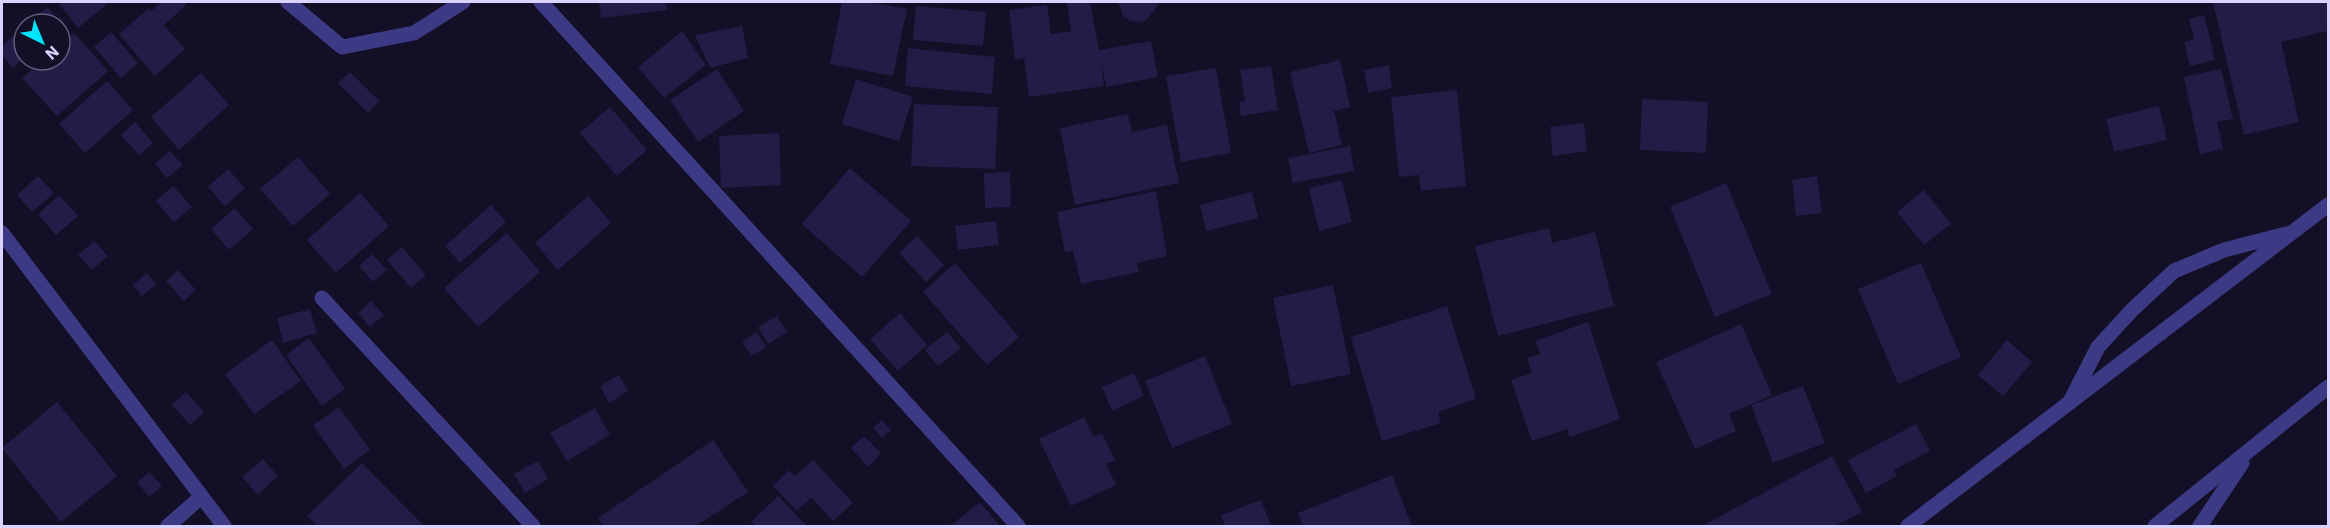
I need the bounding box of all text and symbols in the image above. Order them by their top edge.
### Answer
north arrow [12,12,72,72]
text: N [41,42,63,64]

